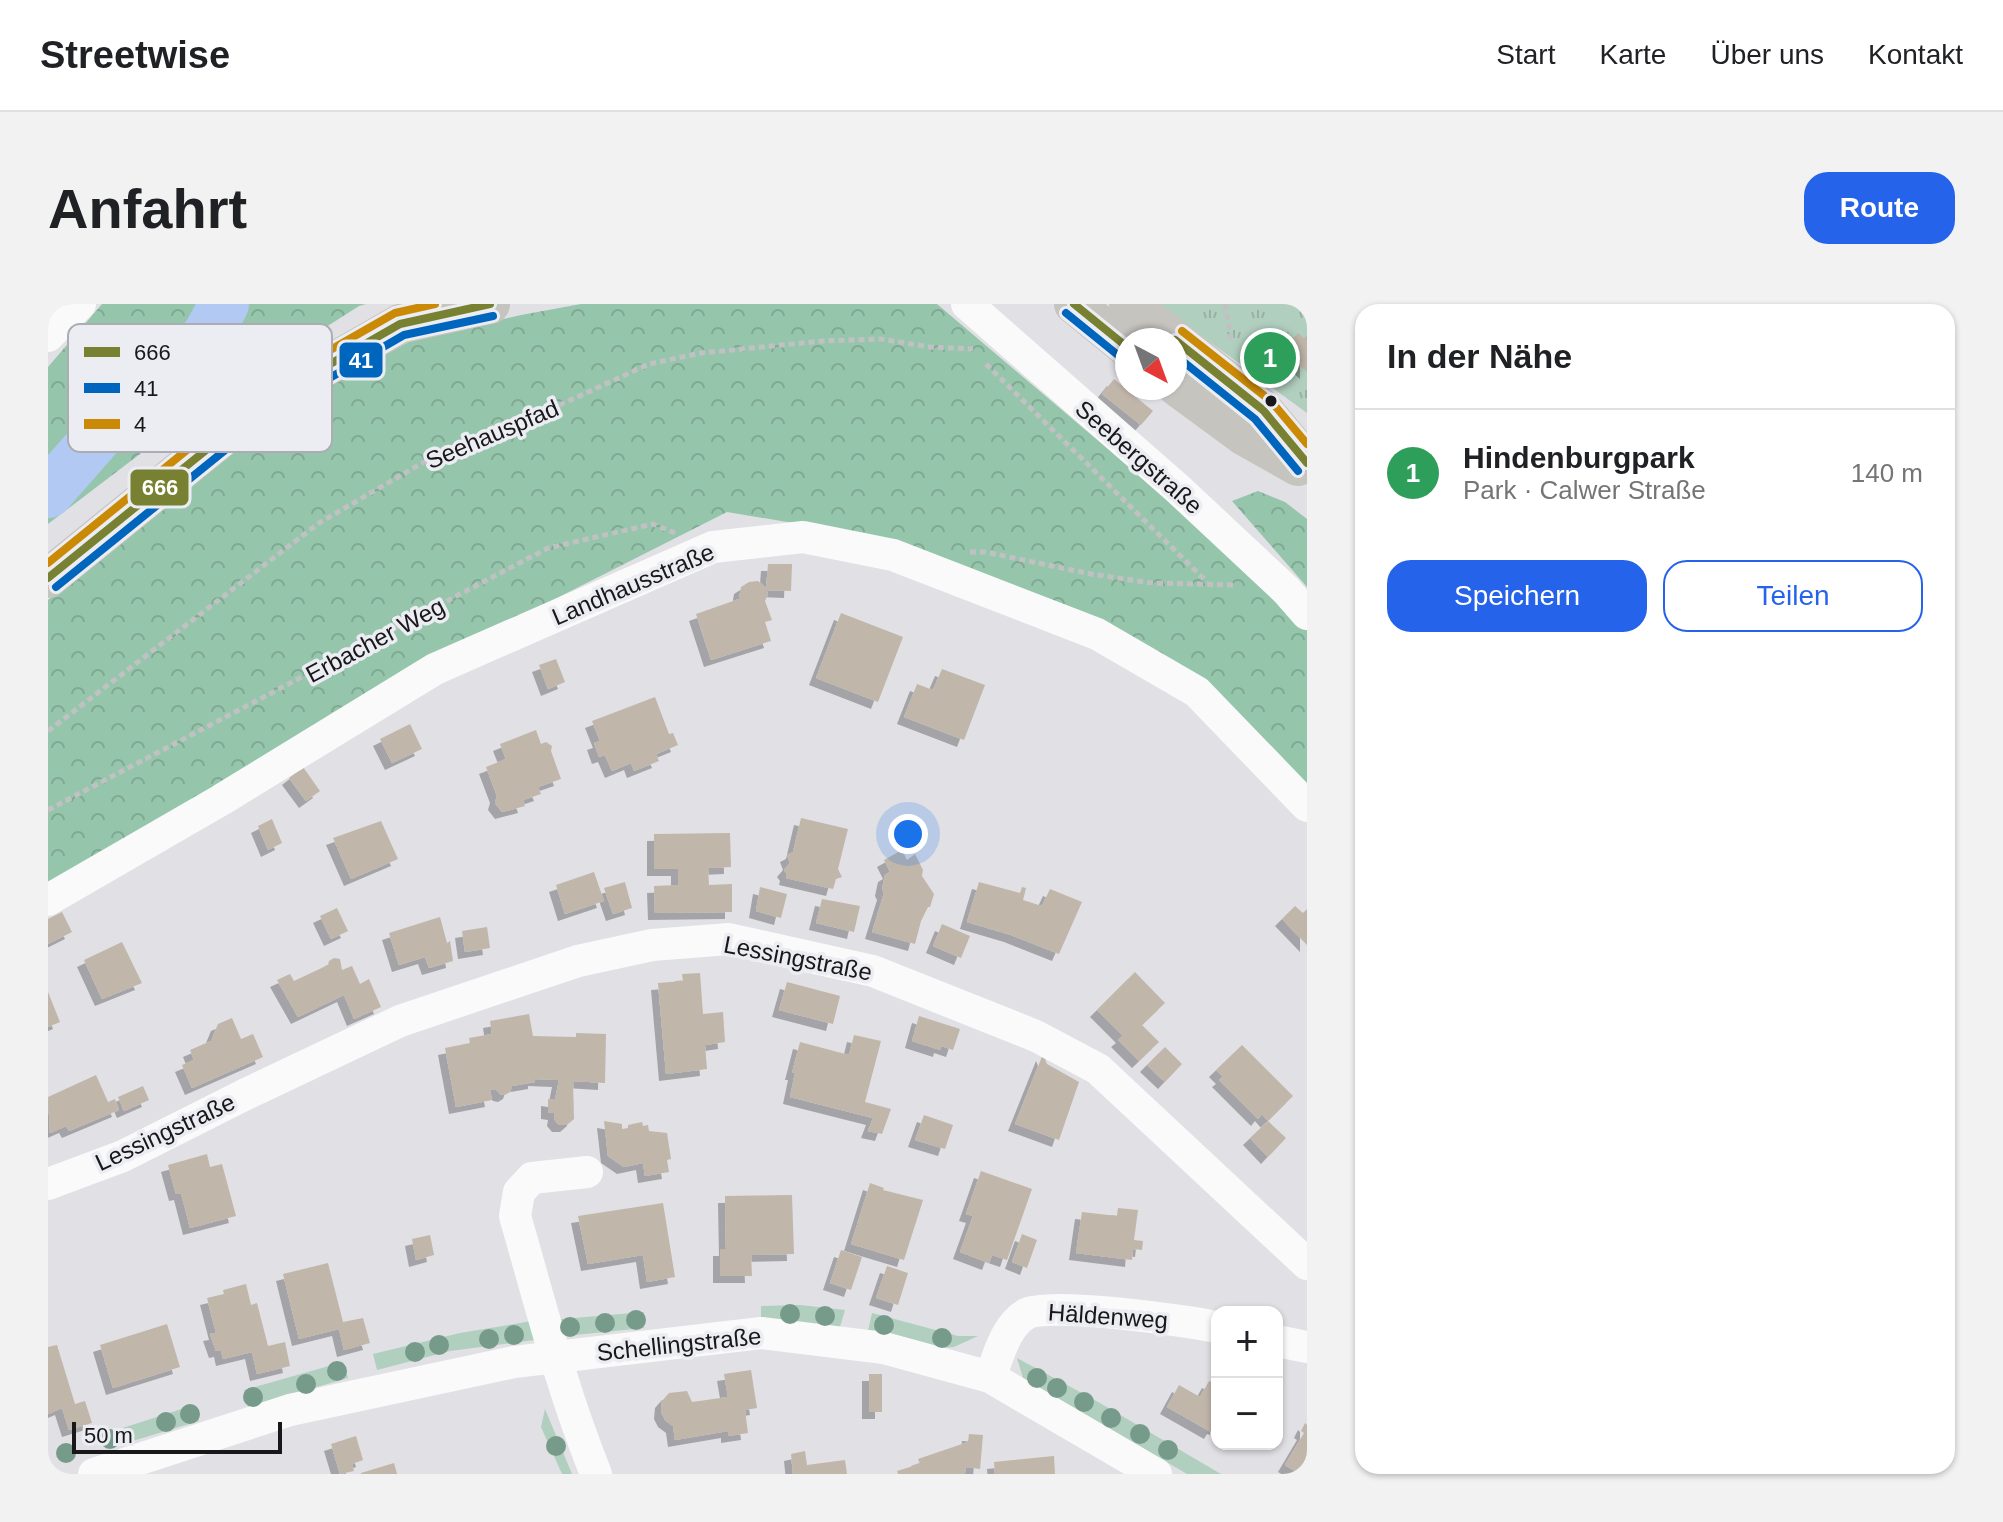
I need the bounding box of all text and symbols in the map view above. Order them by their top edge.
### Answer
text: Streetwise [40,34,230,76]
text: Start [1496,39,1555,70]
text: Karte [1599,39,1666,70]
text: Über uns [1710,39,1824,70]
text: Kontakt [1868,39,1963,70]
button: Route [1804,172,1955,244]
text: Anfahrt [48,177,247,240]
legend [68,324,332,452]
north arrow [1115,328,1187,400]
pin: 1 [1244,328,1296,388]
text: In der Nähe [1387,337,1572,375]
text: 666 [134,340,171,365]
line badge: 41 [338,341,384,379]
text: 41 [349,348,373,373]
text: 41 [134,376,158,401]
unlabelled marker [1263,393,1279,409]
street label: Seehauspfad [422,394,562,474]
street label: Seebergstraße [1070,395,1208,519]
text: 4 [134,412,146,437]
text: Hindenburgpark [1463,441,1695,474]
text: 1 [1406,458,1420,488]
text: 140 m [1851,458,1923,488]
line badge: 666 [129,468,190,507]
text: 666 [142,475,178,500]
text: Park · Calwer Straße [1463,475,1706,505]
street label: Landhausstraße [548,538,718,630]
button: Speichern [1387,560,1647,632]
button: Teilen [1663,560,1923,632]
street label: Erbacher Weg [301,592,449,688]
your location [888,814,928,854]
street label: Lessingstraße [721,930,875,986]
street label: Lessingstraße [91,1088,239,1176]
street label: Häldenweg [1047,1298,1169,1334]
map controls [1211,1306,1283,1450]
button: + [1211,1306,1283,1378]
street label: Schellingstraße [595,1322,763,1366]
button: − [1211,1378,1283,1450]
scale bar [72,1418,282,1454]
text: 50 m [84,1423,133,1448]

